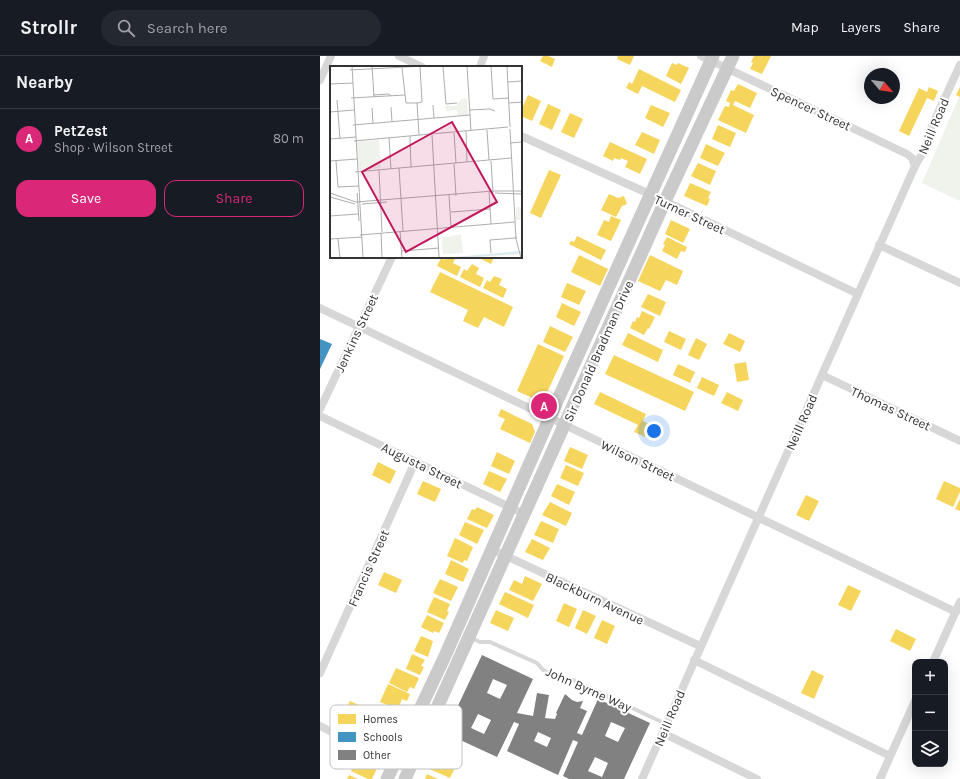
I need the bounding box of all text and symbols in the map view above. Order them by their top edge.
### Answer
search box [101,10,381,46]
text: Strollr [20,17,77,39]
icon: search [115,17,137,39]
text: Search here [147,19,228,37]
text: Map [791,19,819,36]
text: Layers [841,19,881,36]
text: Share [903,19,940,36]
inset map [330,66,522,258]
north arrow [864,68,900,104]
text: Nearby [16,72,73,92]
street label: Spencer Street [768,83,853,134]
street label: Neill Road [915,96,952,157]
text: PetZest [54,122,108,140]
text: A [25,131,33,146]
text: 80 m [273,131,304,146]
text: Shop · Wilson Street [54,140,173,155]
button: Save [16,180,156,217]
button: Share [164,180,304,217]
street label: Turner Street [652,192,728,237]
street label: Sir Donald Bradman Drive [561,278,637,424]
street label: Jenkins Street [332,292,381,375]
street label: Thomas Street [848,383,933,434]
pin: A [531,391,557,421]
street label: Neill Road [782,392,820,453]
your location [644,421,664,441]
street label: Wilson Street [599,437,677,484]
street label: Augusta Street [379,439,465,492]
street label: Francis Street [345,527,392,609]
street label: Blackburn Avenue [543,569,647,628]
map controls [912,659,948,767]
button: + [912,659,948,695]
street label: John Byrne Way [544,664,634,715]
street label: Neill Road [651,688,688,749]
button: − [912,695,948,731]
legend [330,705,462,769]
text: Homes [363,713,398,726]
text: Schools [363,731,403,744]
button: layers [912,731,948,767]
text: Other [363,749,391,762]

